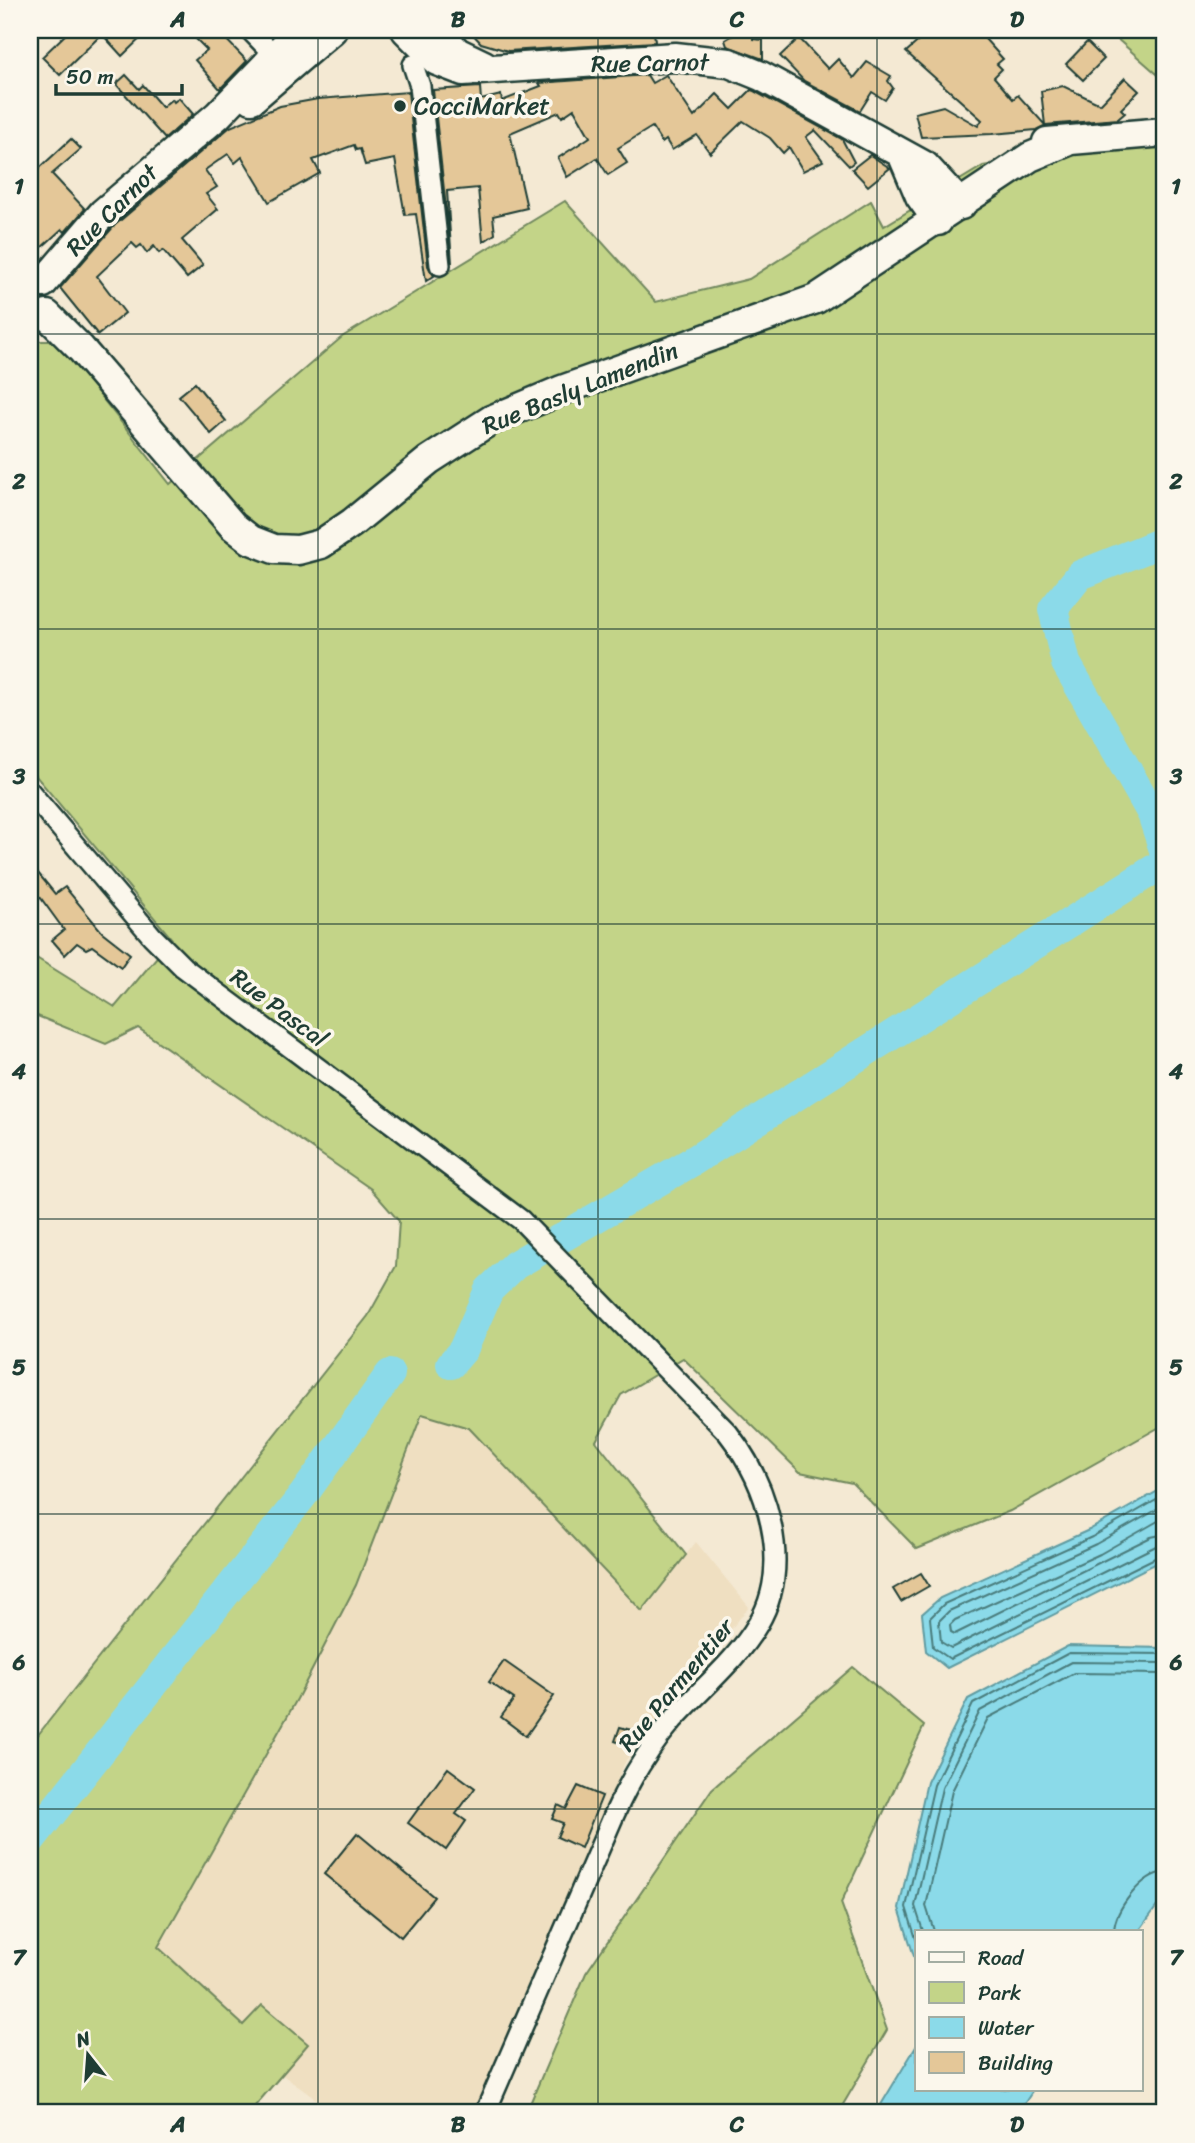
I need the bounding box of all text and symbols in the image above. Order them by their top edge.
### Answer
text: A [169,0,186,40]
text: B [451,0,466,40]
text: C [729,0,745,40]
text: D [1010,0,1025,40]
street label: Rue Carnot [591,41,711,85]
scale bar [56,52,182,96]
text: 50 m [66,58,114,96]
place label: CocciMarket [414,85,550,127]
marker: CocciMarket [392,98,408,114]
street label: Rue Carnot [56,153,169,266]
text: 1 [14,166,24,207]
text: 1 [1171,166,1181,207]
street label: Rue Basly Lamendin [475,329,685,447]
text: 2 [11,461,26,502]
text: 2 [1168,461,1183,502]
text: 3 [12,756,26,797]
text: 3 [1169,756,1183,797]
street label: Rue Pascal [221,957,338,1060]
text: 4 [11,1051,27,1092]
text: 4 [1168,1051,1184,1092]
text: 5 [12,1347,26,1388]
text: 5 [1169,1347,1183,1388]
street label: Rue Parmentier [607,1607,746,1761]
text: 6 [11,1642,26,1683]
text: 6 [1168,1642,1183,1683]
legend [915,1930,1142,2090]
text: 7 [12,1937,27,1978]
text: 7 [1169,1937,1184,1978]
text: Road [978,1939,1025,1977]
text: Park [978,1974,1021,2012]
text: Water [978,2009,1035,2047]
north arrow [52,2021,122,2090]
text: N [71,2021,95,2057]
text: Building [978,2044,1054,2082]
text: A [169,2104,186,2143]
text: B [451,2104,466,2143]
text: C [729,2104,745,2143]
text: D [1010,2104,1025,2143]

